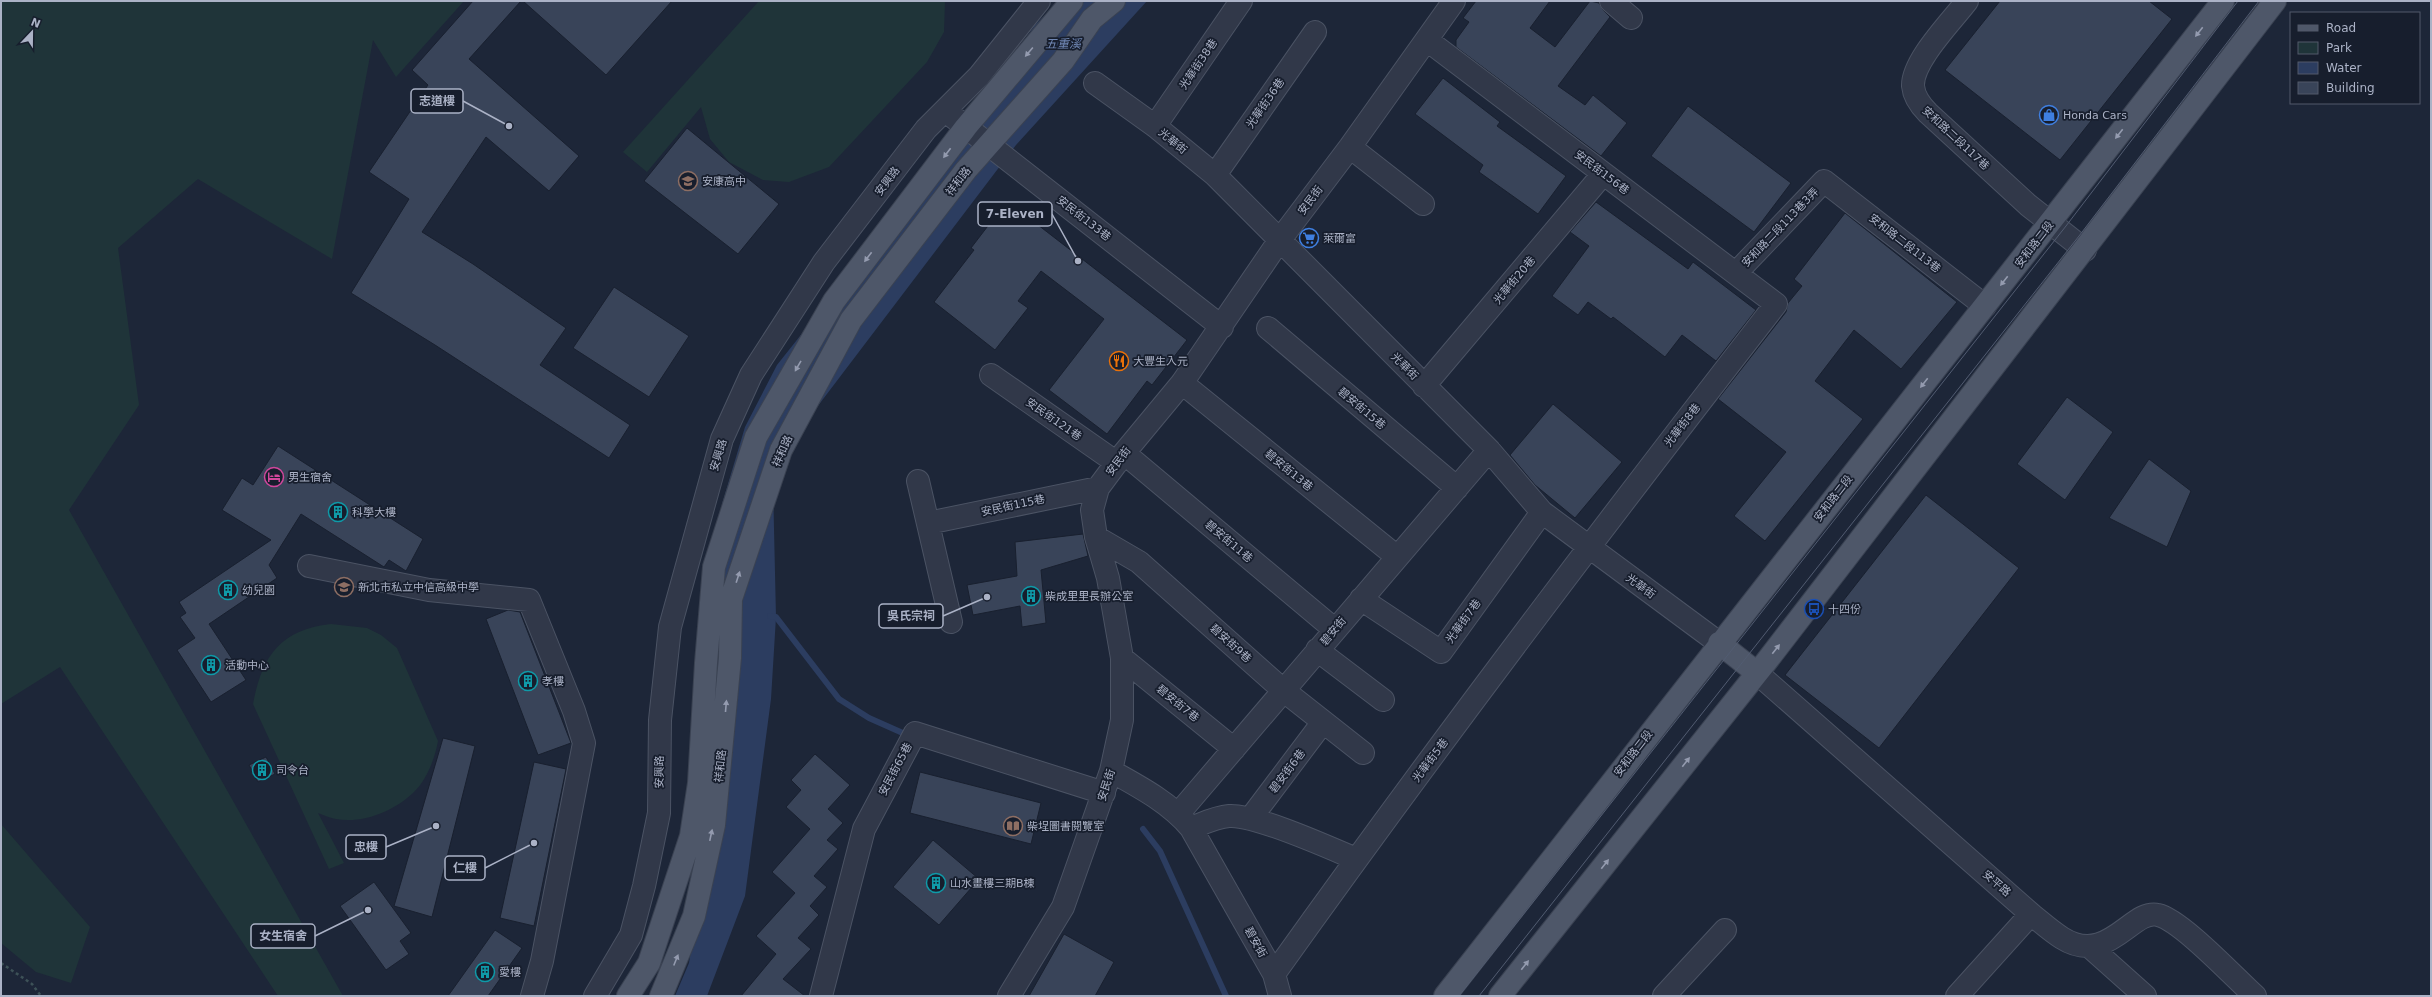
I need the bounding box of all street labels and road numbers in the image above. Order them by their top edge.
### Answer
street label: 光華街38巷 [1177,37,1220,92]
street label: 光華街36巷 [1243,76,1287,131]
street label: 安和路二段117巷 [1919,104,1992,173]
street label: 光華街 [1156,126,1190,157]
street label: 安民街156巷 [1572,148,1632,197]
street label: 安興路 [872,164,903,198]
street label: 祥和路 [943,164,974,198]
street label: 安民街 [1295,183,1326,217]
street label: 安和路二段113巷3弄 [1739,185,1822,270]
street label: 安民街133巷 [1054,193,1113,244]
street label: 安和路二段113巷 [1866,211,1943,275]
street label: 安和路二段 [2012,219,2056,270]
street label: 光華街20巷 [1491,254,1538,307]
street label: 光華街 [1388,350,1421,383]
street label: 碧安街15巷 [1335,385,1388,432]
street label: 安民街121巷 [1023,395,1084,443]
street label: 光華街8巷 [1662,401,1703,449]
street label: 祥和路 [770,433,795,469]
street label: 安興路 [707,437,730,473]
street label: 安民街 [1103,444,1134,478]
street label: 碧安街13巷 [1262,447,1315,494]
street label: 安和路二段 [1811,473,1855,524]
street label: 安民街115巷 [980,492,1046,519]
street label: 碧安街11巷 [1202,518,1255,565]
street label: 光華街 [1624,571,1658,601]
street label: 光華街7巷 [1443,597,1484,646]
street label: 碧安街 [1318,615,1349,648]
street label: 碧安街9巷 [1207,621,1254,665]
street label: 碧安街7巷 [1154,682,1202,724]
street label: 安和路二段 [1611,728,1655,779]
street label: 光華街5巷 [1410,736,1451,785]
street label: 安民街65巷 [876,741,915,798]
street label: 碧安街6巷 [1267,747,1308,796]
street label: 祥和路 [712,749,729,783]
street label: 安興路 [653,755,666,789]
street label: 安民街 [1095,767,1118,803]
street label: 安平路 [1980,868,2013,899]
street label: 碧安街 [1242,925,1269,960]

